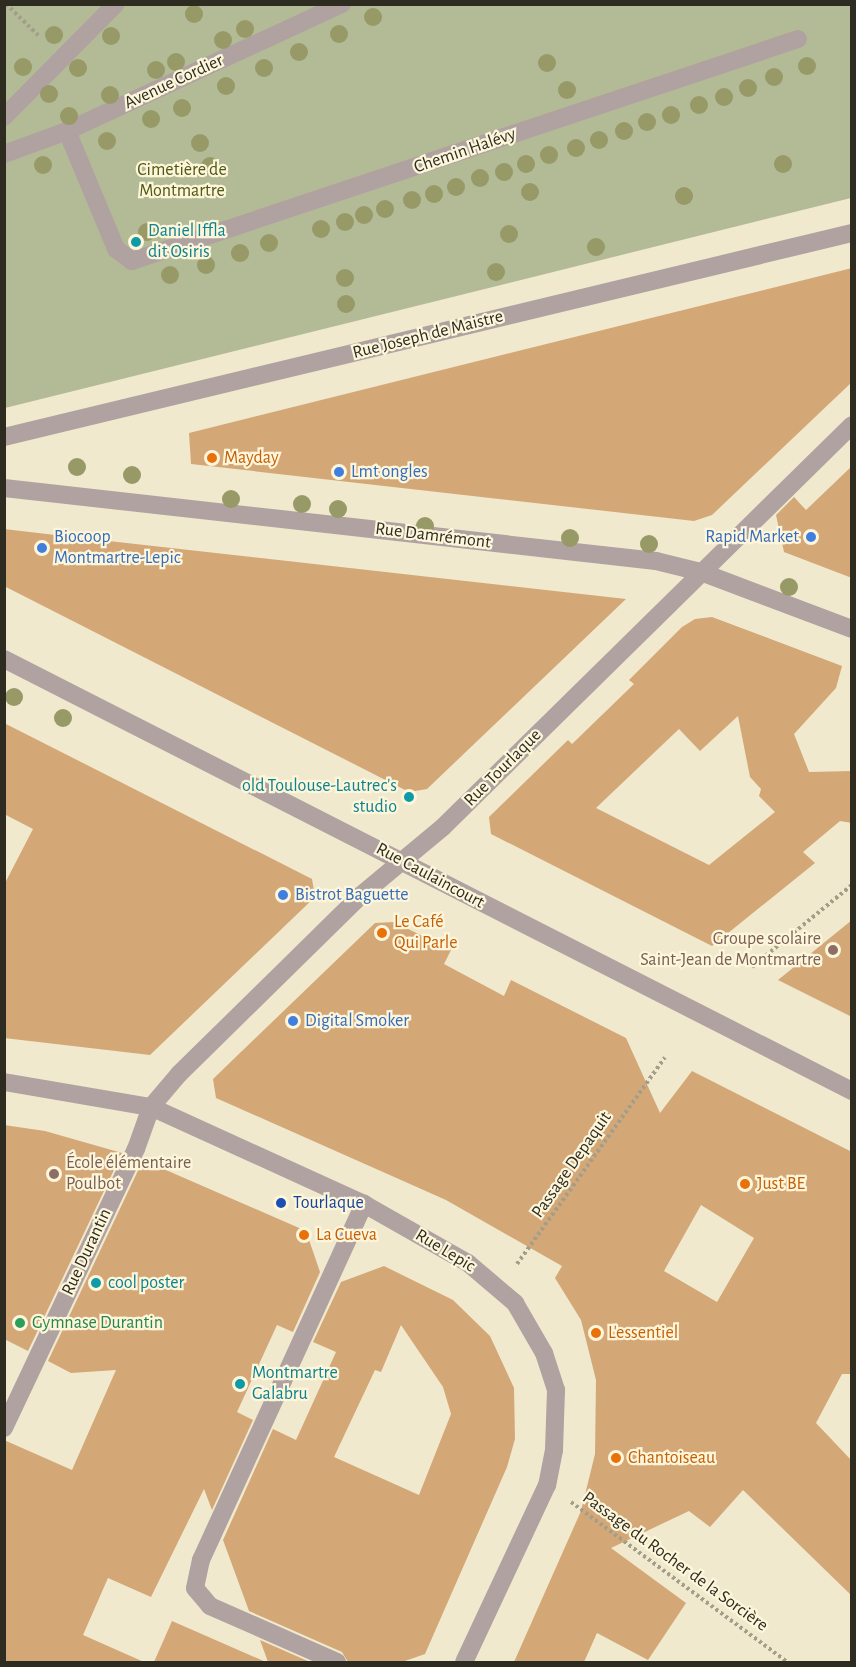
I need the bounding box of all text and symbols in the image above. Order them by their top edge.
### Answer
street label: Avenue Cordier [121,50,227,114]
street label: Chemin Halévy [411,123,519,179]
park label: Cimetière de Montmartre [137,160,227,202]
place label: Daniel Iffla dit Osiris [148,221,226,264]
marker: Daniel Iffla dit Osiris [129,235,143,249]
street label: Rue Joseph de Maistre [351,306,505,364]
place label: Mayday [224,447,279,469]
marker: Mayday [205,451,219,465]
place label: Lmt ongles [351,461,428,483]
marker: Lmt ongles [332,465,346,479]
street label: Rue Damrémont [374,518,492,554]
place label: Rapid Market [705,526,799,548]
place label: Biocoop Montmartre-Lepic [54,527,181,570]
marker: Rapid Market [804,530,818,544]
marker: Biocoop Montmartre-Lepic [35,541,49,555]
street label: Rue Tourlaque [460,725,546,811]
place label: old Toulouse-Lautrec's studio [242,776,397,818]
marker: old Toulouse-Lautrec's studio [402,790,416,804]
street label: Rue Caulaincourt [372,838,488,914]
place label: Bistrot Baguette [295,884,409,906]
marker: Bistrot Baguette [276,888,290,902]
place label: Le Café Qui Parle [394,912,458,954]
marker: Le Café Qui Parle [375,926,389,940]
place label: Groupe scolaire Saint-Jean de Montmartre [640,929,821,972]
marker: Groupe scolaire Saint-Jean de Montmartre [826,943,840,957]
place label: Digital Smoker [305,1010,409,1032]
marker: Digital Smoker [286,1014,300,1028]
street label: Passage Depaquit [527,1108,617,1222]
place label: École élémentaire Poulbot [66,1153,191,1196]
marker: École élémentaire Poulbot [47,1167,61,1181]
place label: Just BE [757,1173,805,1195]
marker: Just BE [738,1177,752,1191]
place label: Tourlaque [293,1192,364,1214]
marker: Tourlaque [274,1196,288,1210]
street label: Rue Durantin [58,1205,116,1299]
place label: La Cueva [316,1224,377,1246]
street label: Rue Lepic [411,1225,479,1277]
marker: La Cueva [297,1228,311,1242]
place label: cool poster [108,1272,184,1294]
marker: cool poster [89,1276,103,1290]
place label: Gymnase Durantin [32,1312,163,1334]
marker: Gymnase Durantin [13,1316,27,1330]
place label: L'essentiel [608,1322,678,1344]
marker: L'essentiel [589,1326,603,1340]
place label: Montmartre Galabru [252,1363,338,1406]
marker: Montmartre Galabru [233,1377,247,1391]
place label: Chantoiseau [628,1447,715,1469]
marker: Chantoiseau [609,1451,623,1465]
street label: Passage du Rocher de la Sorcière [578,1487,772,1637]

